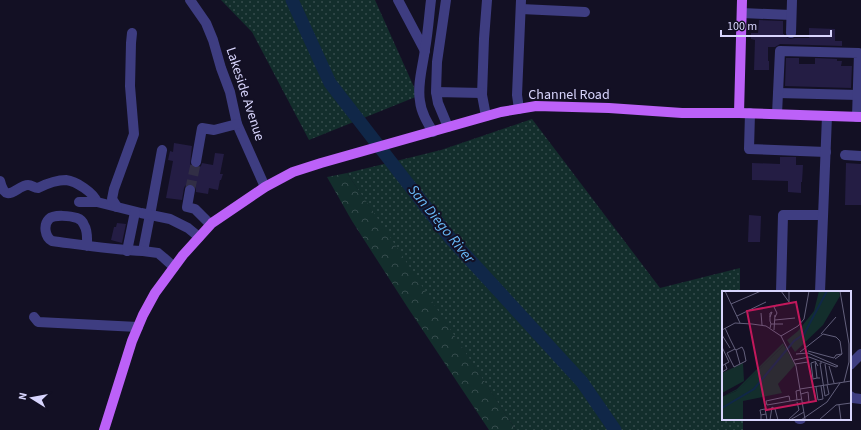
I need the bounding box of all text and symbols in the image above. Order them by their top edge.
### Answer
scale bar [721,12,831,38]
text: 100 m [727,18,757,35]
street label: Lakeside Avenue [220,45,270,143]
street label: Channel Road [528,85,610,105]
water label: San Diego River [403,180,480,268]
inset map [722,291,851,420]
north arrow [12,378,52,418]
text: N [15,391,31,401]

